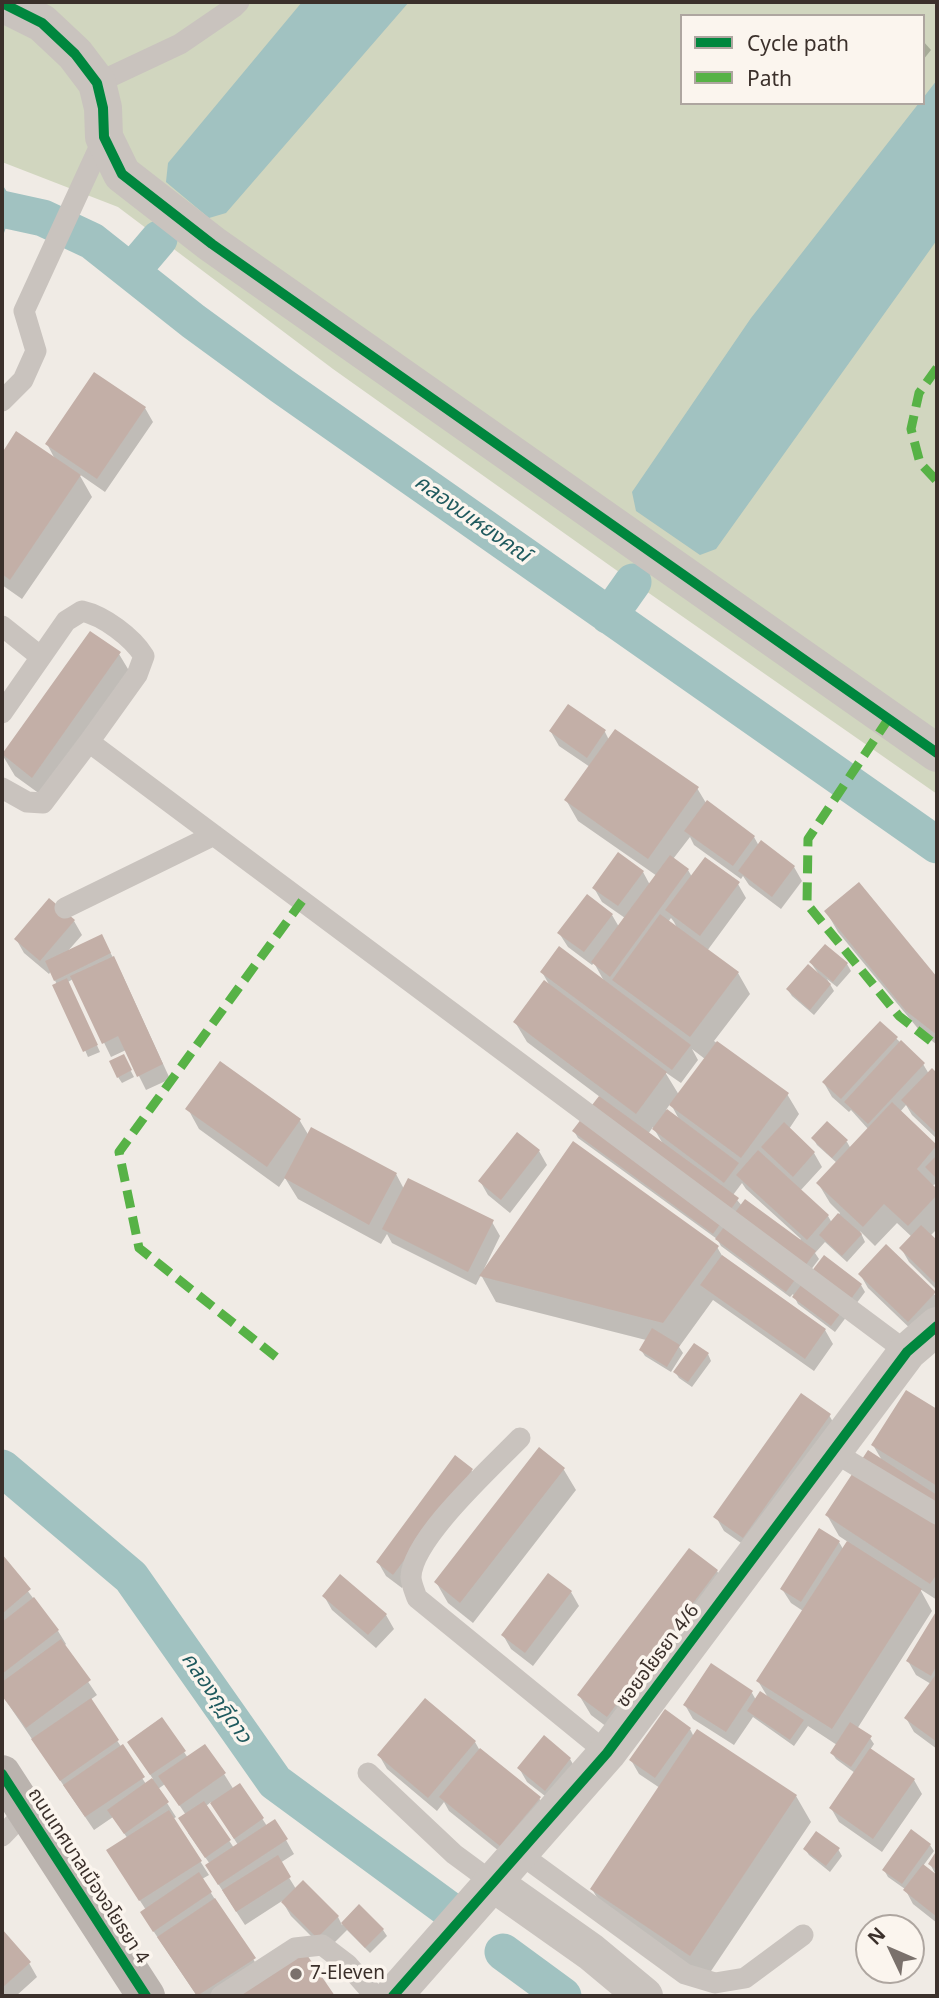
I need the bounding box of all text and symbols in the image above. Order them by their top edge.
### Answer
legend [680,14,925,105]
text: Cycle path [747,29,849,57]
text: Path [747,64,792,92]
water label: คลองมเหยงคณ์ [409,470,535,568]
street label: ซอยอโยธยา 4/6 [612,1600,704,1712]
water label: คลองกุฎีดาว [175,1648,257,1748]
street label: ถนนเทศบาลเมืองอโยธยา 4 [23,1784,153,1968]
north arrow [855,1914,925,1984]
text: N [862,1921,891,1950]
place label: 7-Eleven [310,1963,385,1985]
marker: 7-Eleven [288,1966,304,1982]

